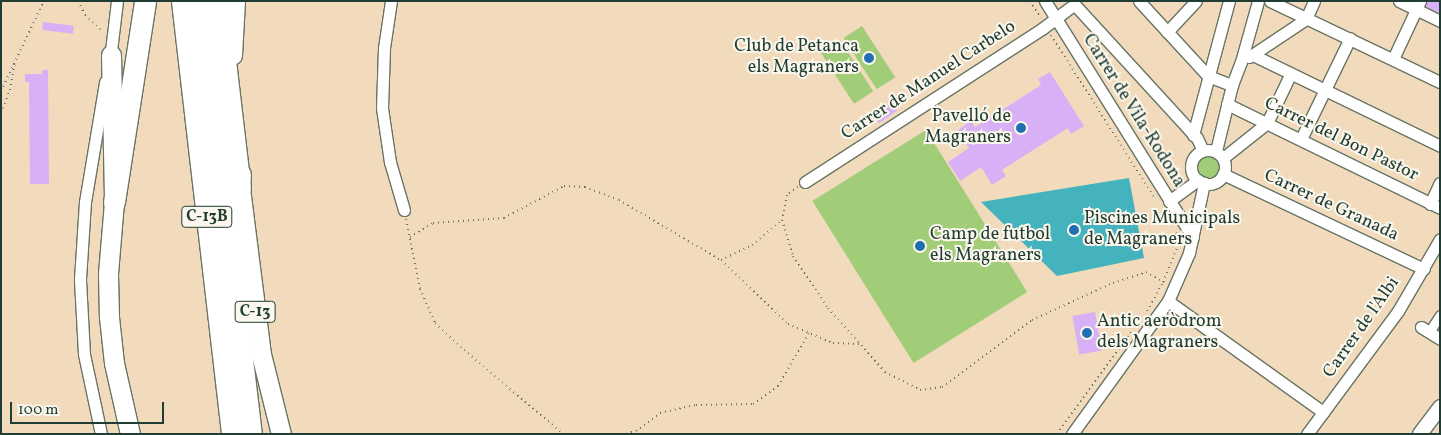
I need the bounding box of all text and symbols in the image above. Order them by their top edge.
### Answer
street label: Carrer de Manuel Carbelo [838,17,1020,145]
street label: Carrer de Vila-Rodona [1077,30,1189,192]
place label: Club de Petanca els Magraners [734,37,859,80]
marker: Club de Petanca els Magraners [863,52,875,64]
street label: Carrer del Bon Pastor [1260,93,1422,187]
place label: Pavelló de Magraners [925,107,1011,150]
marker: Pavelló de Magraners [1015,122,1027,134]
street label: Carrer de Granada [1260,165,1402,247]
road number: C-13B [181,203,233,230]
place label: Piscines Municipals de Magraners [1084,209,1240,252]
marker: Piscines Municipals de Magraners [1068,224,1080,236]
place label: Camp de futbol els Magraners [930,225,1050,268]
marker: Camp de futbol els Magraners [914,240,926,252]
street label: Carrer de l'Albi [1319,273,1405,383]
road number: C-13 [234,298,276,326]
place label: Antic aeròdrom dels Magraners [1097,312,1222,354]
marker: Antic aeròdrom dels Magraners [1081,327,1093,339]
scale bar [12,392,166,424]
text: 100 m [18,400,58,421]

